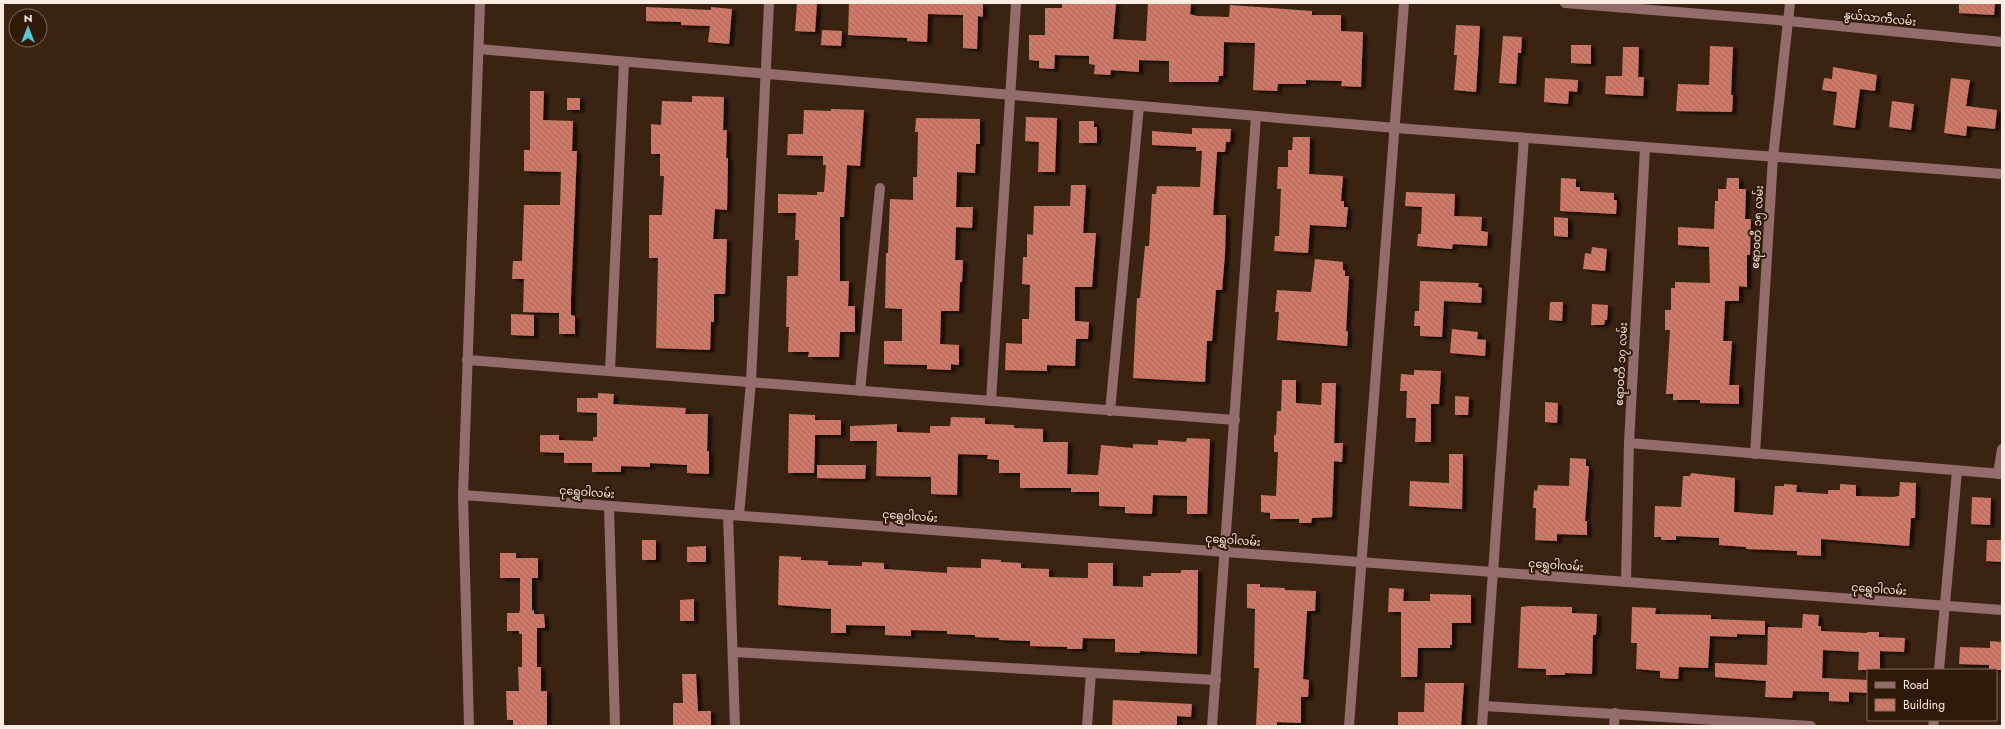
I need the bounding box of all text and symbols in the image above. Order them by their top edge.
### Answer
street label: နွယ်သာကီလမ်း [1843,6,1917,31]
north arrow [8,8,48,48]
text: N [24,10,32,26]
street label: ဧရာဝတီ ၁၅ လမ်း [1747,185,1768,269]
street label: ဧရာဝတီ ၁၇ လမ်း [1611,322,1632,406]
street label: ငုရွှေဝါလမ်း [559,482,615,503]
street label: ငုရွှေဝါလမ်း [882,506,938,527]
street label: ငုရွှေဝါလမ်း [1205,530,1261,551]
street label: ငုရွှေဝါလမ်း [1528,555,1584,576]
street label: ငုရွှေဝါလမ်း [1851,579,1907,600]
legend [1867,669,1997,721]
text: Road [1903,676,1929,694]
text: Building [1903,696,1945,714]

